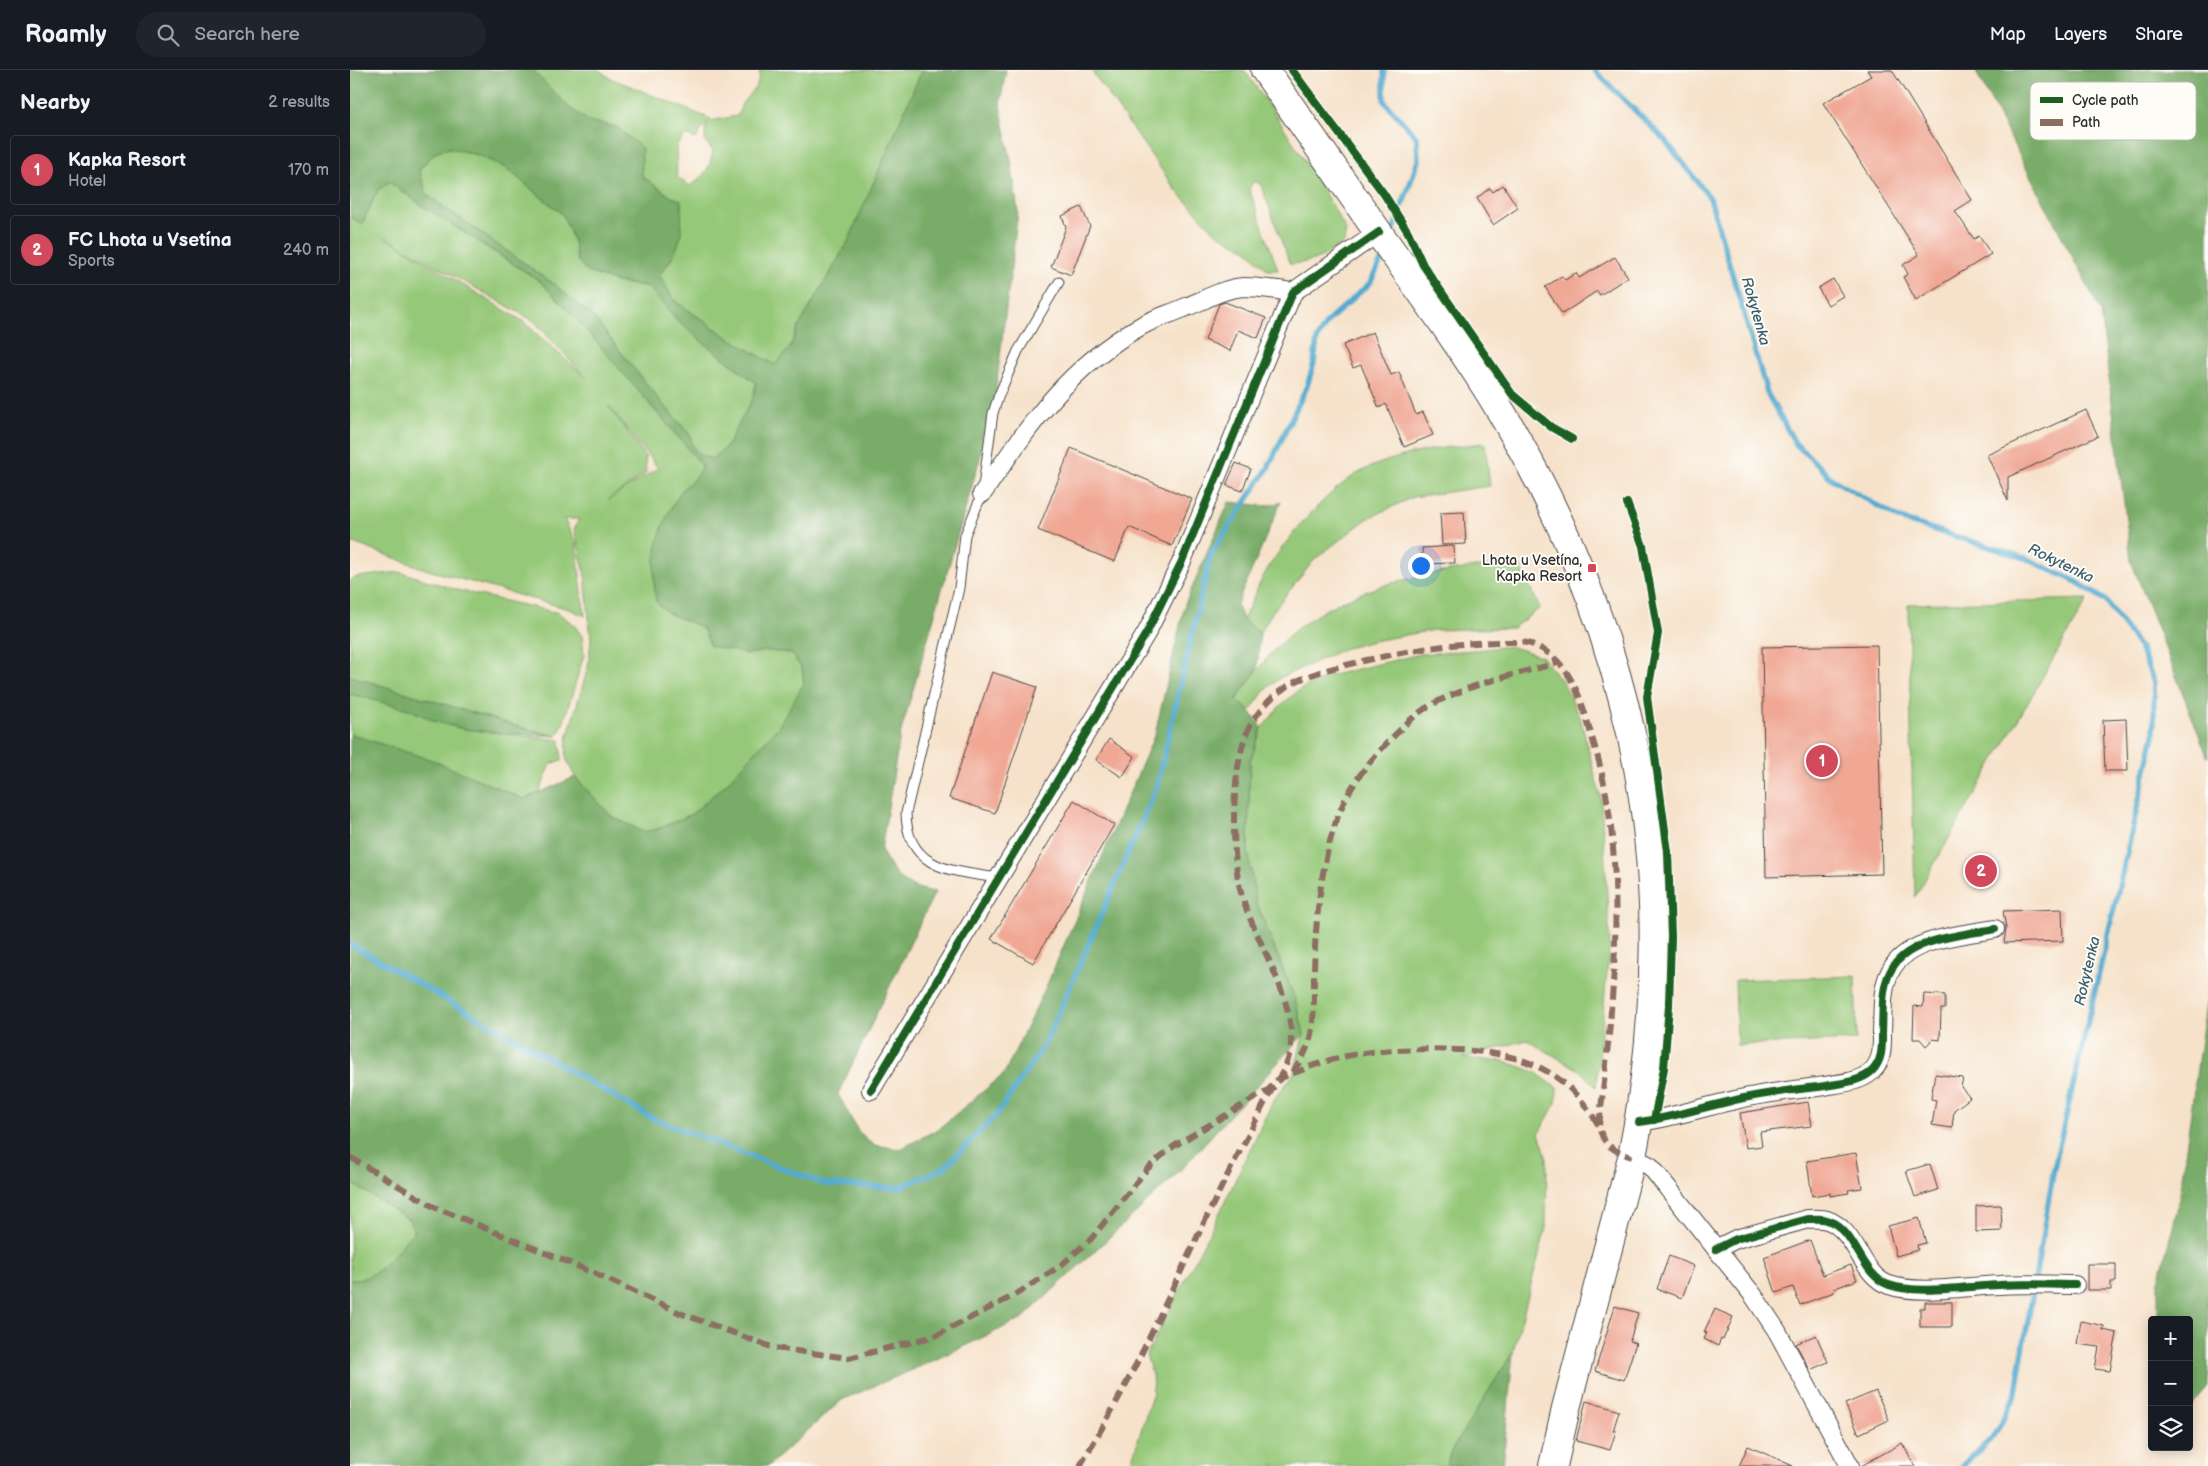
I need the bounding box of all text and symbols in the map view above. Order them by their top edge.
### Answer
search box [136,12,486,57]
text: Roamly [25,20,106,49]
icon: search [154,21,182,49]
text: Search here [194,23,300,46]
text: Map [1990,24,2026,45]
text: Layers [2054,24,2107,45]
text: Share [2135,24,2183,45]
legend [2030,82,2196,140]
text: Nearby [20,90,90,115]
text: Cycle path [2072,92,2139,109]
text: 2 results [268,93,330,112]
text: Path [2072,114,2100,131]
text: Kapka Resort [68,149,186,172]
text: 1 [34,161,40,180]
text: 170 m [288,161,329,180]
text: Hotel [68,172,106,191]
text: FC Lhota u Vsetína [68,229,232,252]
text: 2 [32,241,42,260]
text: 240 m [283,241,329,260]
text: Sports [68,252,115,271]
water label: Rokytenka [1737,275,1774,348]
water label: Rokytenka [2025,539,2097,587]
place label: Lhota u Vsetína, Kapka Resort [1482,552,1583,585]
your location [1408,553,1434,579]
marker: Lhota u Vsetína, Kapka Resort [1586,562,1598,574]
pin: 1 [1806,742,1838,780]
pin: 2 [1965,852,1997,890]
water label: Rokytenka [2070,935,2105,1008]
map controls [2148,1316,2193,1451]
button: + [2148,1316,2193,1361]
button: − [2148,1361,2193,1406]
button: layers [2148,1406,2193,1451]

